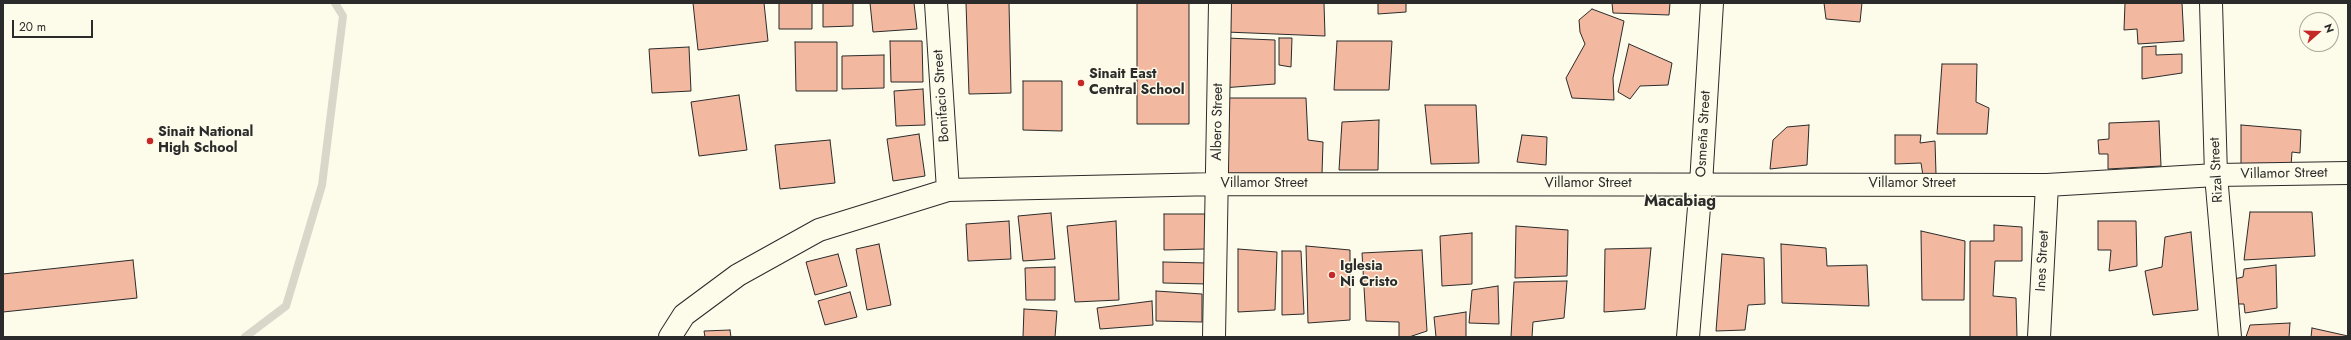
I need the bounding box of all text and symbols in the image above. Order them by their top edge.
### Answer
scale bar [14,12,95,38]
north arrow [2299,12,2339,52]
text: 20 m [19,18,46,36]
text: N [2320,21,2338,35]
street label: Bonifacio Street [930,49,954,143]
place label: Sinait East Central School [1089,67,1185,100]
marker: Sinait East Central School [1076,78,1086,88]
street label: Albero Street [1209,83,1227,161]
street label: Osmeña Street [1693,90,1715,178]
place label: Sinait National High School [158,125,253,158]
marker: Sinait National High School [145,136,155,146]
street label: Rizal Street [2207,137,2227,203]
street label: Villamor Street [2240,165,2328,183]
street label: Villamor Street [1220,176,1308,192]
street label: Villamor Street [1544,176,1632,192]
street label: Villamor Street [1868,176,1956,192]
district label: Macabiag [1644,192,1716,212]
street label: Ines Street [2033,230,2053,292]
place label: Iglesia Ni Cristo [1340,259,1398,292]
marker: Iglesia Ni Cristo [1327,270,1337,280]

